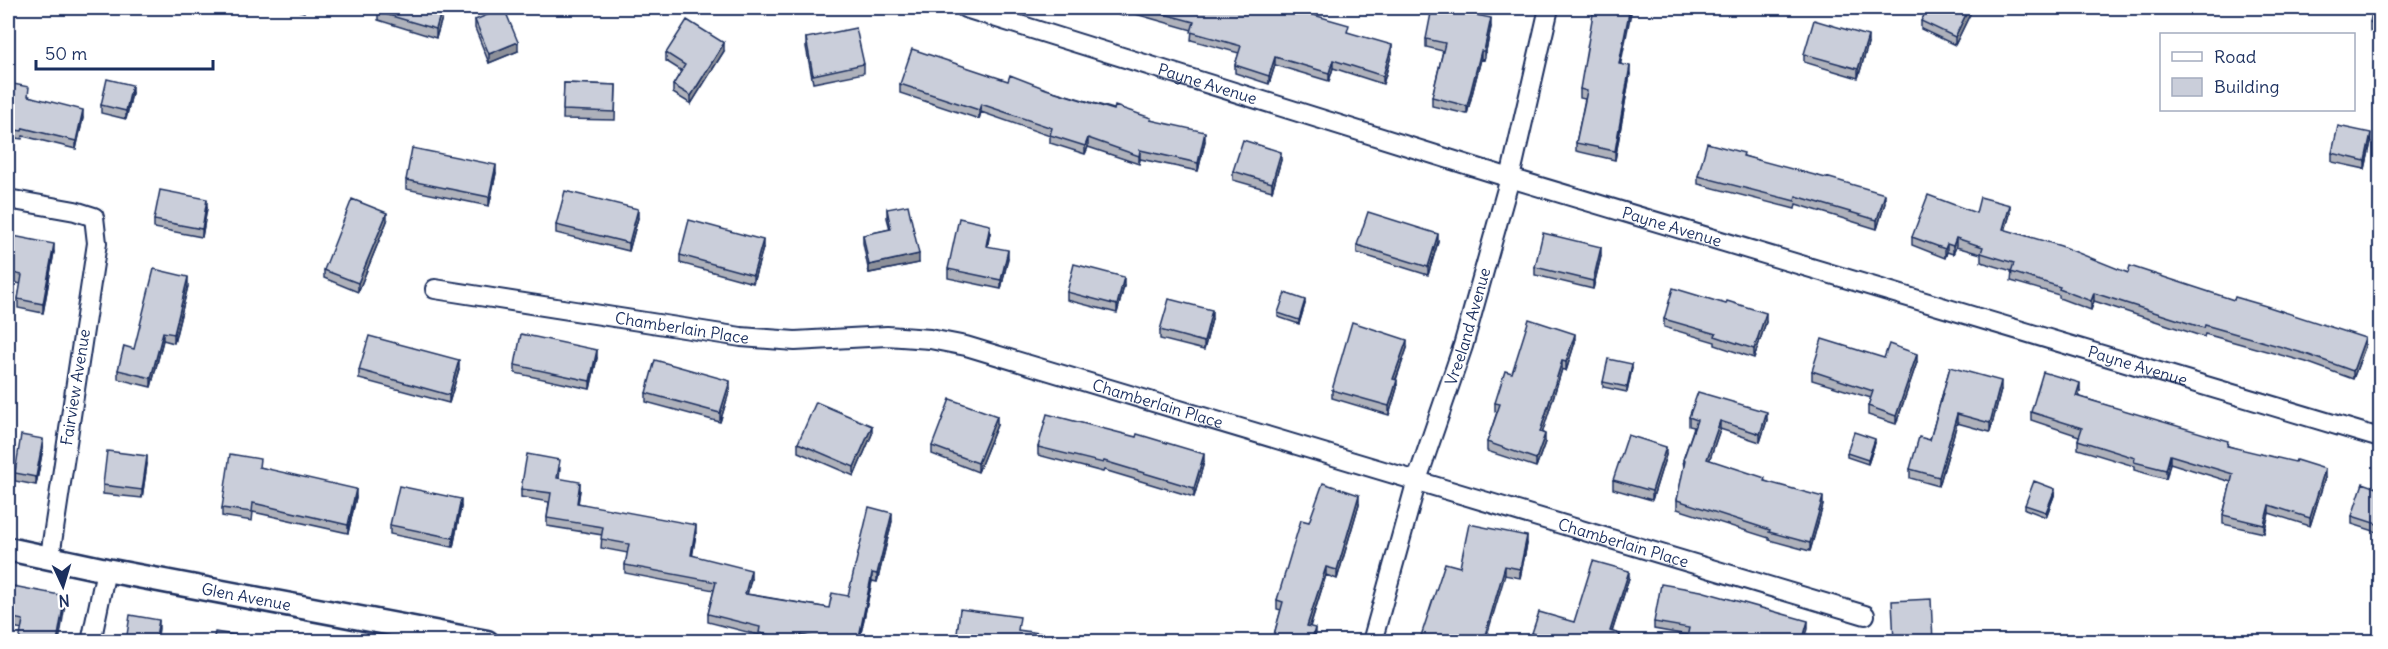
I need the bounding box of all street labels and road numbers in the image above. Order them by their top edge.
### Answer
street label: Payne Avenue [1155,59,1259,108]
street label: Payne Avenue [1620,202,1724,251]
street label: Vreeland Avenue [1440,265,1494,388]
street label: Chamberlain Place [614,307,750,348]
street label: Fairview Avenue [56,327,94,447]
street label: Payne Avenue [2086,341,2190,390]
street label: Chamberlain Place [1090,374,1225,432]
street label: Chamberlain Place [1556,514,1691,572]
street label: Glen Avenue [200,578,293,615]

